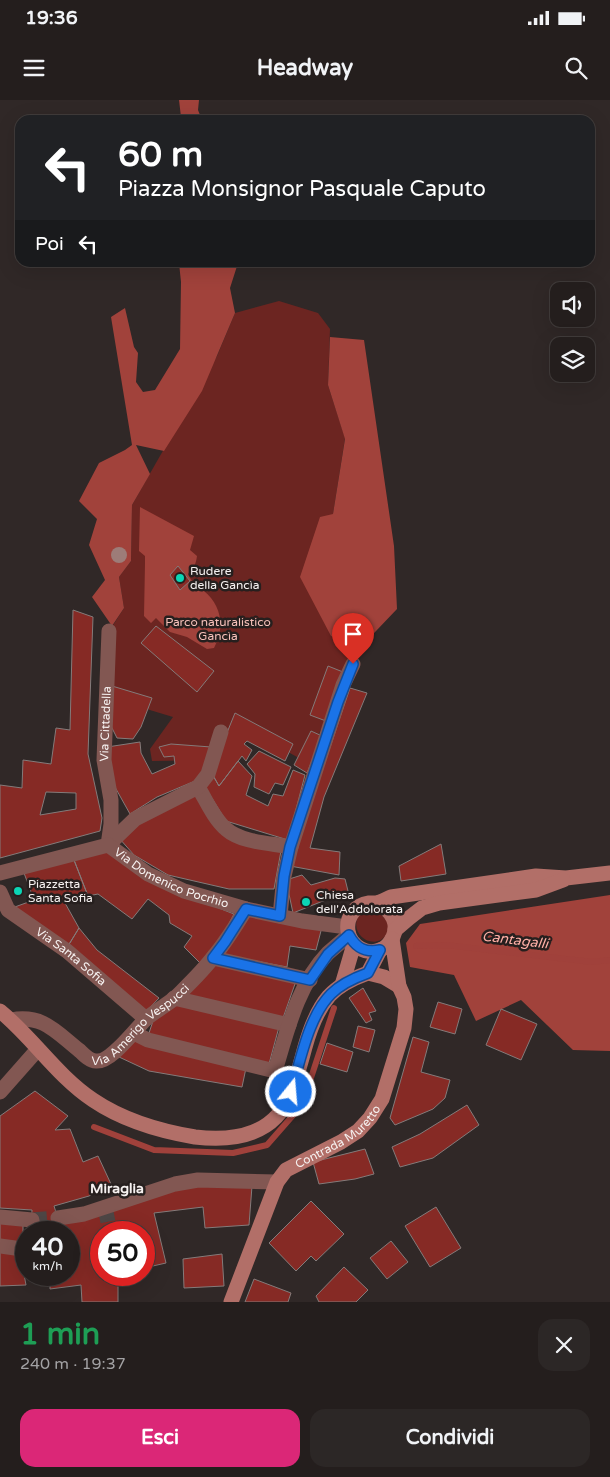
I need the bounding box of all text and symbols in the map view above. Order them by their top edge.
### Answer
text: 19:36 [25,7,78,29]
icon: menu [20,54,48,82]
icon: search [562,54,590,82]
text: Headway [257,55,353,81]
text: 60 m [118,134,203,176]
icon: left [35,135,100,200]
text: Piazza Monsignor Pasquale Caputo [118,176,486,202]
icon: left [74,230,102,258]
text: Poi [35,233,64,255]
map controls [550,282,595,382]
button: sound [550,282,595,327]
button: layers [550,337,595,382]
place label: Rudere della Gancìa [190,564,259,592]
marker: Rudere della Gancìa [174,572,186,584]
pin [332,613,374,664]
park label: Parco naturalistico Gancìa [165,615,271,643]
icon: arrive [339,620,367,648]
street label: Via Cittadella [97,686,114,762]
street label: Via Domenico Pocrhio [112,845,230,911]
place label: Piazzetta Santa Sofia [28,877,93,905]
marker: Piazzetta Santa Sofia [12,885,24,897]
place label: Chiesa dell'Addolorata [316,888,403,916]
marker: Chiesa dell'Addolorata [300,896,312,908]
street label: Via Santa Sofia [33,924,109,989]
water label: Cantagalli [481,928,550,953]
street label: Via Amerigo Vespucci [91,981,192,1068]
position arrow [264,1065,316,1117]
street label: Contrada Muretto [293,1102,383,1171]
district label: Miraglia [90,1180,144,1197]
speed limit sign: 50 [90,1221,155,1286]
text: 40 [32,1232,63,1262]
text: km/h [32,1259,63,1273]
text: 1 min [20,1316,100,1353]
button: close [538,1319,590,1371]
text: 240 m · 19:37 [20,1354,126,1374]
button: Esci [20,1409,300,1467]
button: Condividi [310,1409,590,1467]

